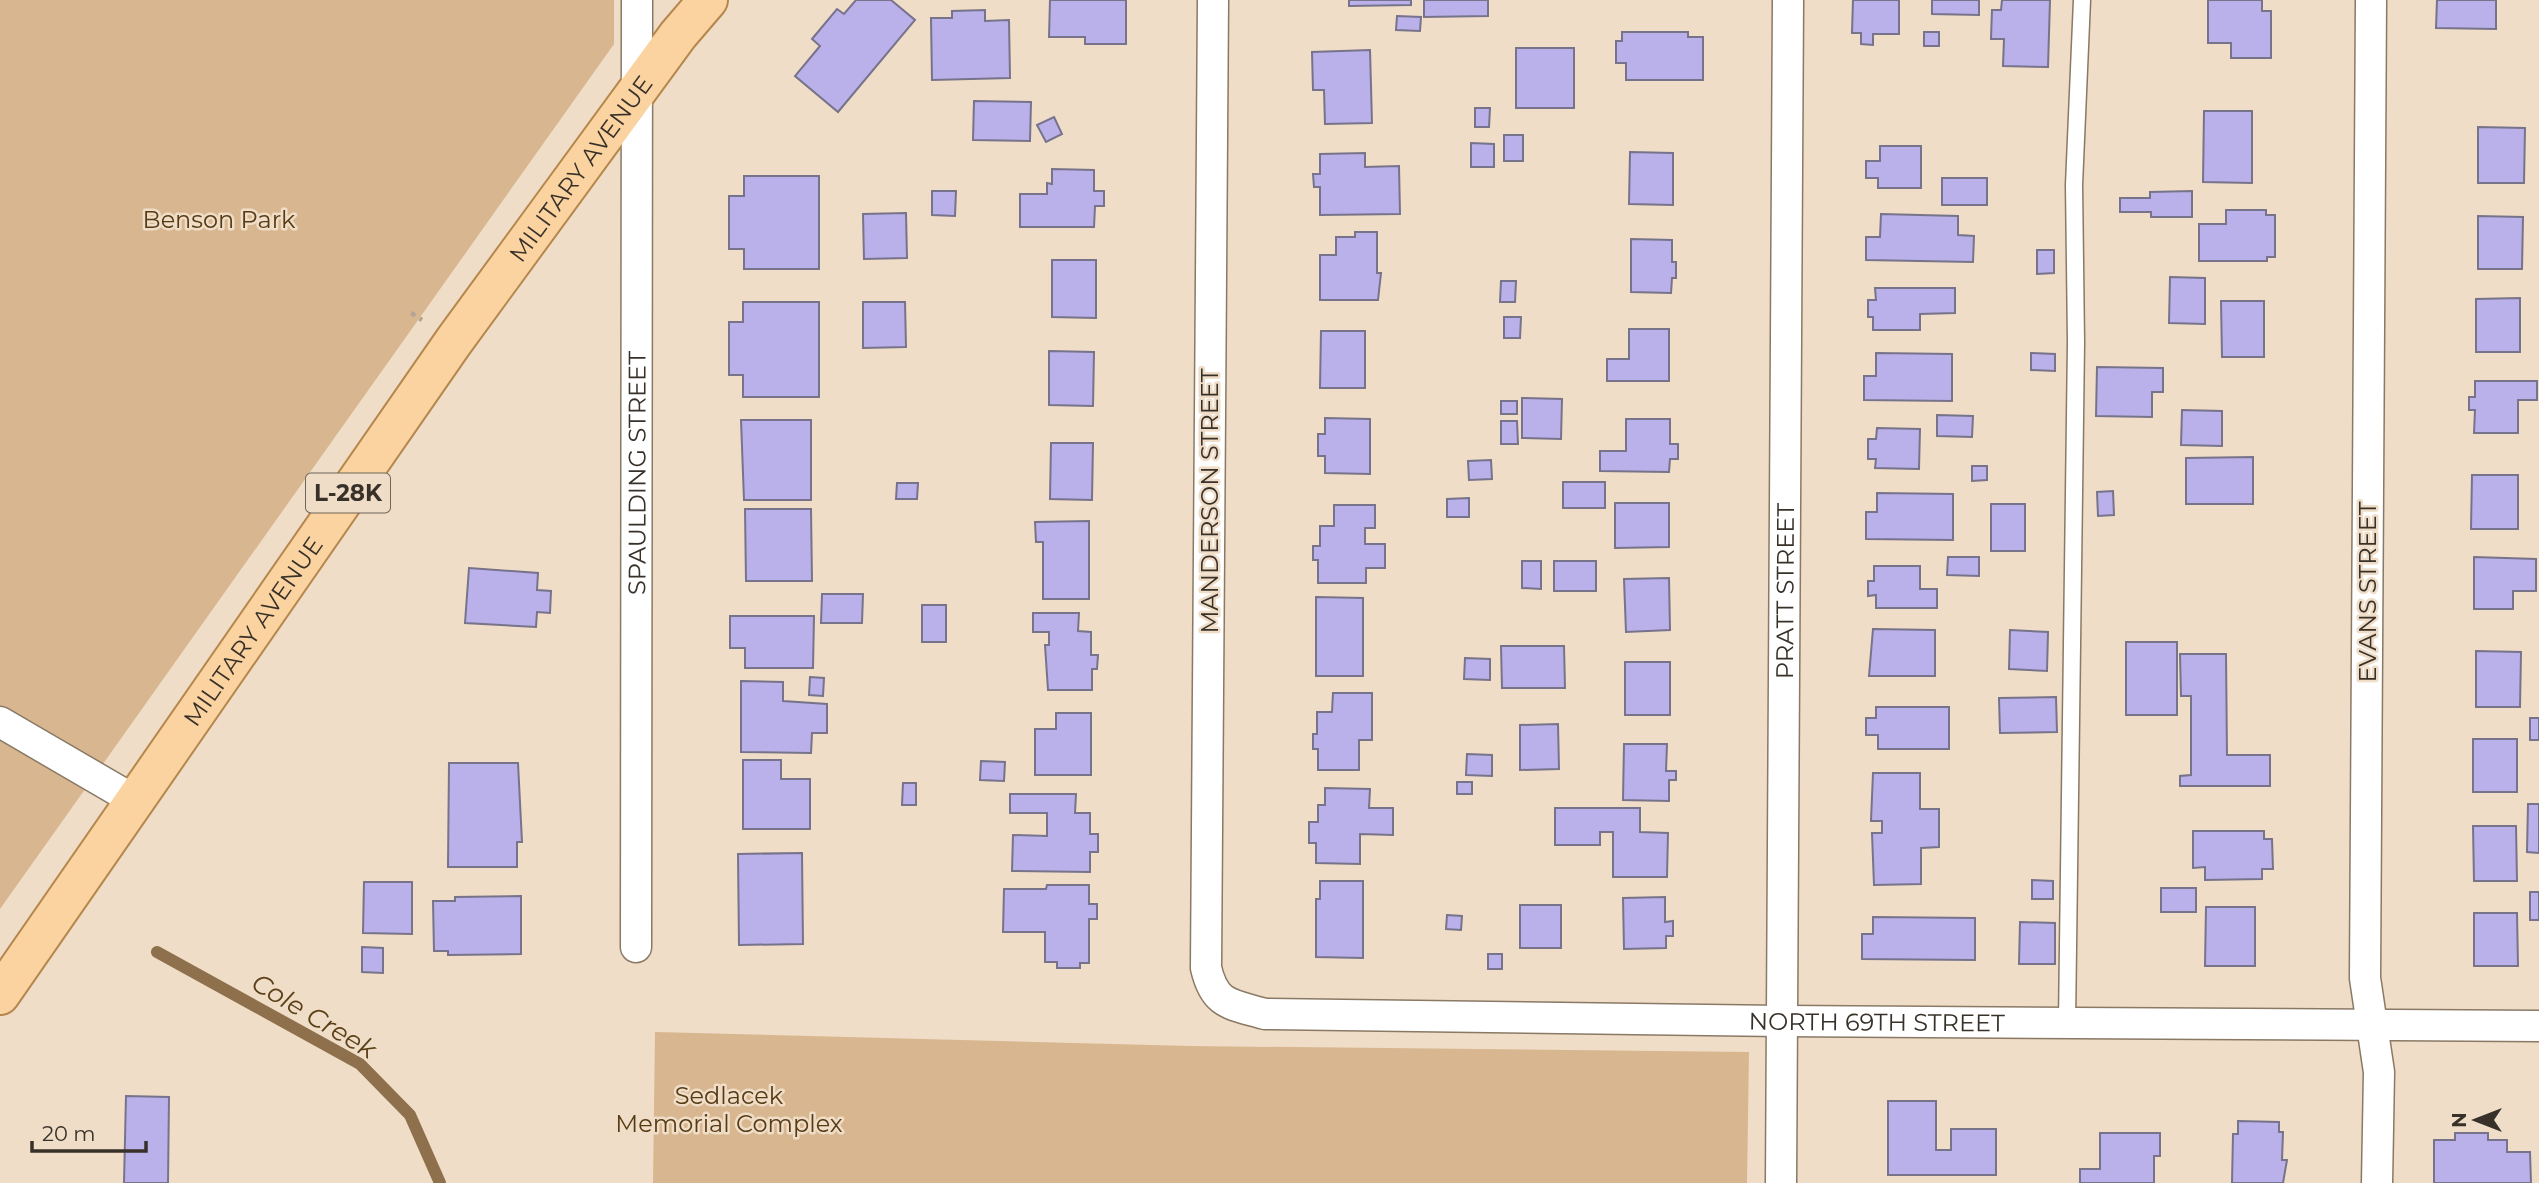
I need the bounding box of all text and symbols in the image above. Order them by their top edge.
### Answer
street label: MILITARY AVENUE [503,70,658,267]
park label: Benson Park [143,205,296,234]
street label: SPAULDING STREET [622,351,651,595]
street label: MANDERSON STREET [1195,368,1224,634]
road number: L-28K [306,474,390,512]
street label: EVANS STREET [2353,501,2382,683]
street label: PRATT STREET [1769,502,1800,679]
street label: MILITARY AVENUE [177,531,328,731]
water label: Cole Creek [246,966,383,1066]
street label: NORTH 69TH STREET [1748,1006,2005,1037]
park label: Sedlacek Memorial Complex [615,1081,843,1138]
north arrow [2441,1085,2511,1155]
scale bar [32,1110,145,1154]
text: N [2448,1112,2471,1128]
text: 20 m [42,1121,96,1146]

